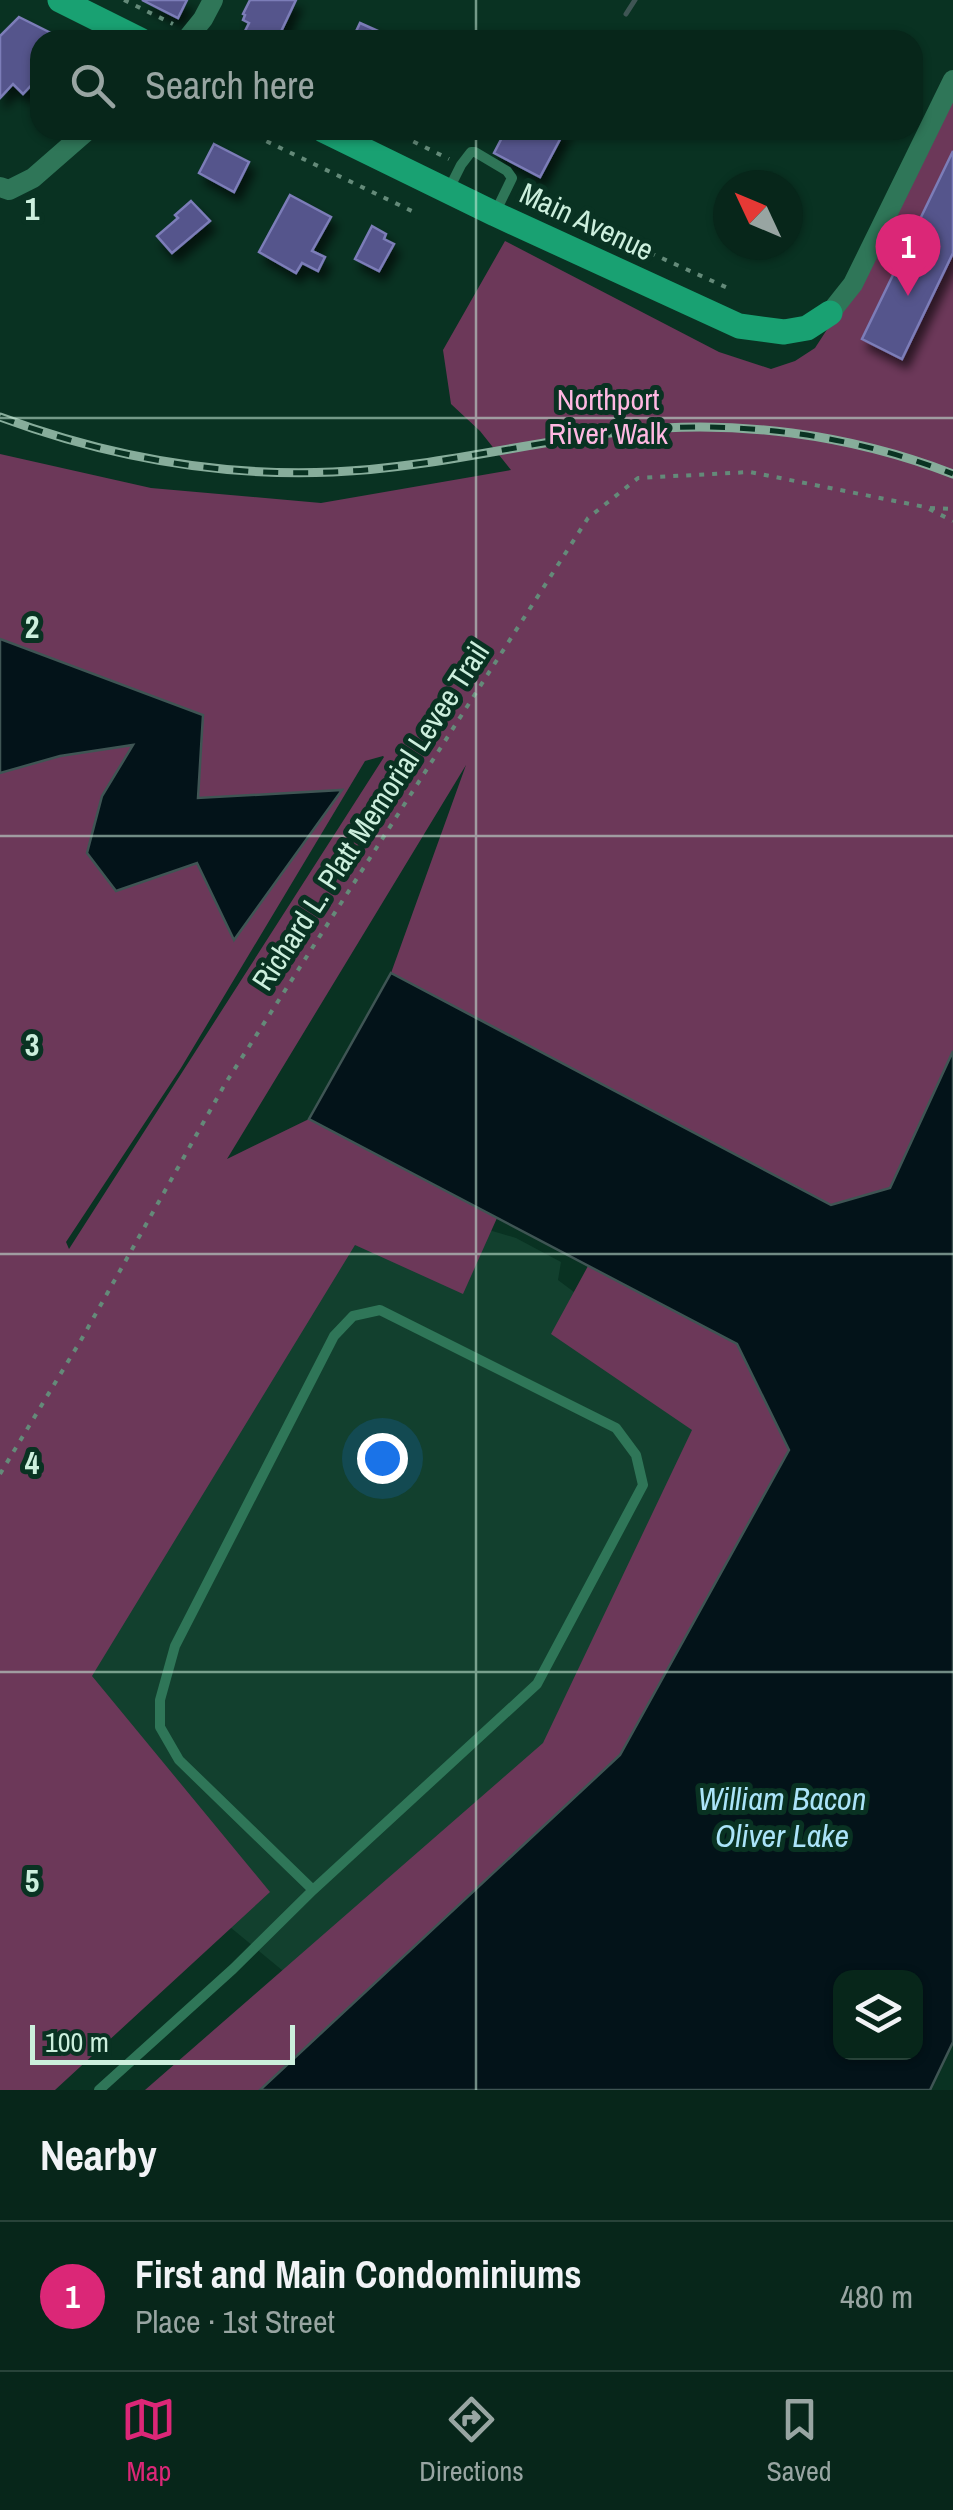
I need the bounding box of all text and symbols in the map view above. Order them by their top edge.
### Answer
search box [30,30,923,140]
icon: search [65,58,120,113]
text: Search here [145,60,315,111]
north arrow [713,170,803,260]
street label: Main Avenue [514,173,660,269]
text: 1 [25,187,40,230]
pin: 1 [876,214,940,296]
park label: Northport River Walk [548,379,668,453]
text: 2 [25,605,39,648]
street label: Richard L. Platt Memorial Levee Trail [242,634,498,998]
text: 3 [25,1023,39,1066]
your location [357,1433,408,1484]
text: 4 [25,1441,40,1484]
water label: William Bacon Oliver Lake [698,1777,866,1857]
text: 5 [25,1859,39,1902]
map controls [833,1970,923,2060]
button: layers [833,1970,923,2060]
scale bar [30,2020,295,2064]
text: 100 m [45,2023,109,2061]
text: Nearby [40,2127,157,2183]
text: First and Main Condominiums [135,2249,582,2300]
text: 1 [65,2275,80,2318]
text: 480 m [840,2275,913,2318]
text: Place · 1st Street [135,2300,335,2343]
tab: Map [121,2392,176,2490]
tab: Directions [419,2392,524,2490]
tab: Saved [767,2392,832,2490]

